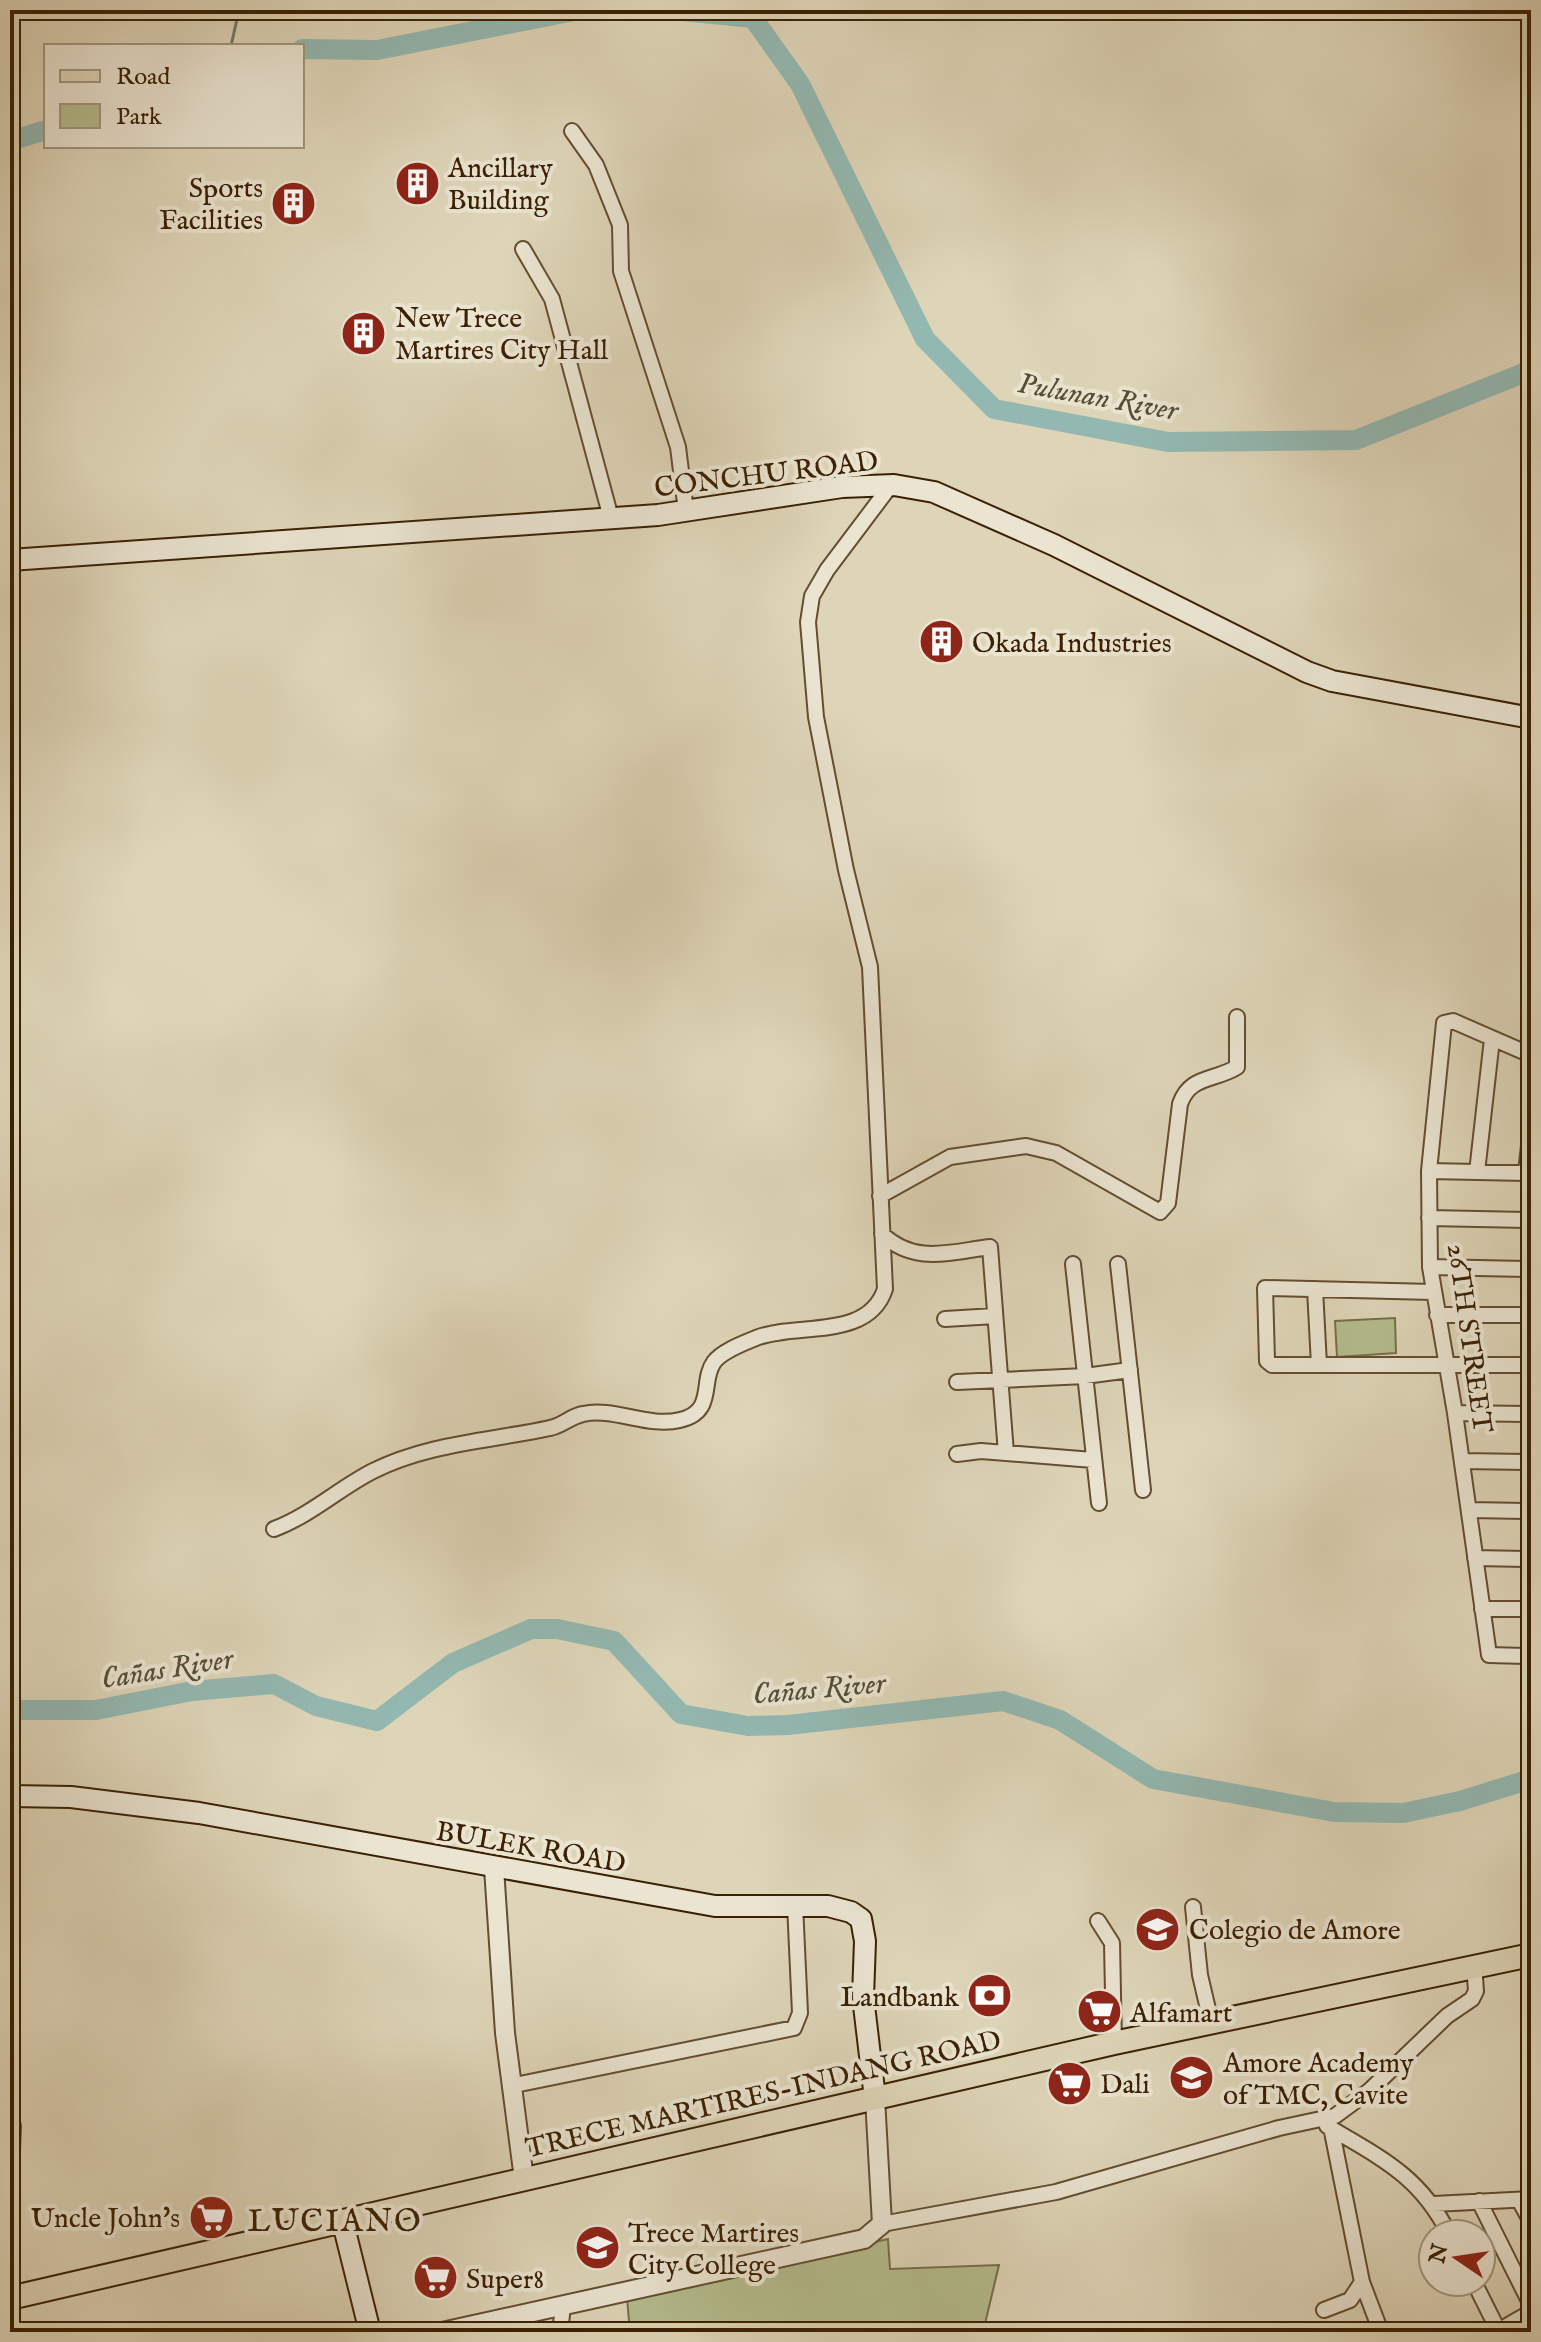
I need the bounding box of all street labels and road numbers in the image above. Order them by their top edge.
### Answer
street label: CONCHU ROAD [652,444,880,507]
street label: 26TH STREET [1438,1242,1499,1436]
street label: BULEK ROAD [433,1815,628,1882]
street label: TRECE MARTIRES-INDANG ROAD [522,2024,1005,2167]

